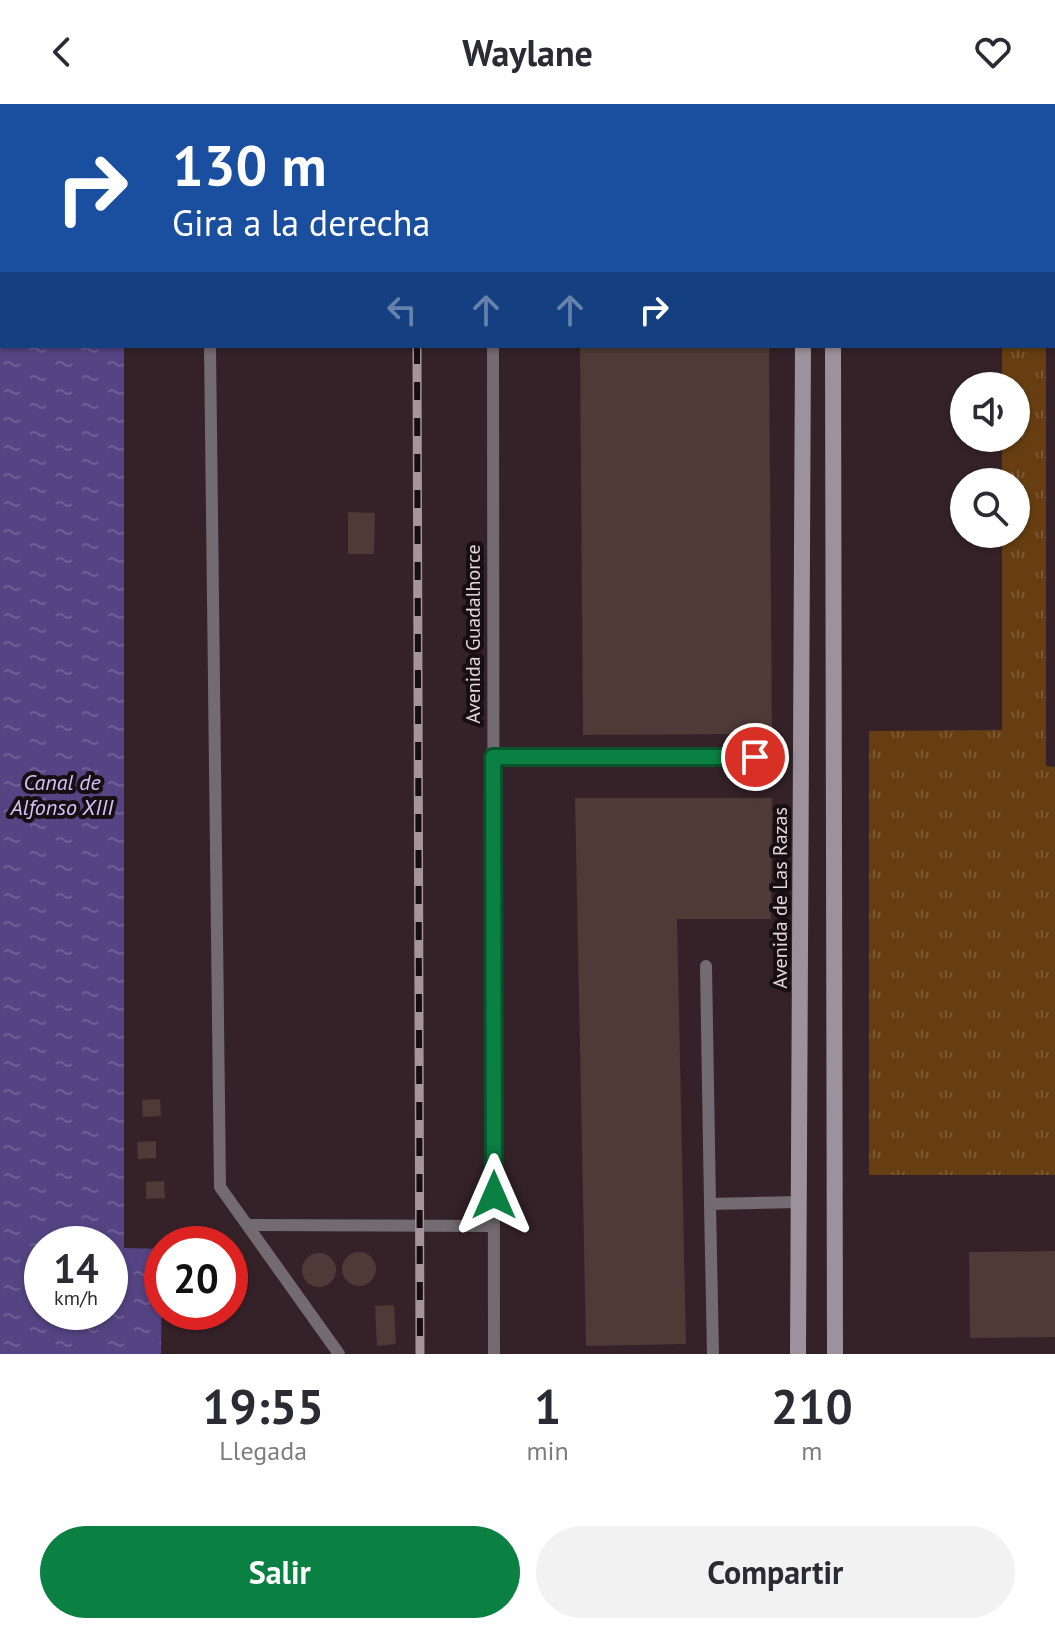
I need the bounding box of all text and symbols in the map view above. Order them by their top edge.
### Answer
text: Waylane [462,29,593,76]
icon: back [40,30,84,74]
icon: heart [971,30,1015,74]
text: 130 m [172,129,327,201]
icon: right [40,136,144,240]
text: Gira a la derecha [172,199,430,246]
icon: left [380,288,424,332]
icon: ahead [464,288,508,332]
icon: ahead [548,288,592,332]
icon: right [632,288,676,332]
map controls [950,372,1030,548]
button: sound [950,372,1030,452]
button: search [950,468,1030,548]
street label: Avenida Guadalhorce [460,544,486,724]
pin [721,723,789,791]
icon: arrive [733,735,777,779]
water label: Canal de Alfonso XIII [10,768,114,821]
street label: Avenida de Las Razas [767,807,793,989]
position arrow [452,1153,536,1237]
speed limit sign: 20 [144,1226,248,1330]
text: 14 [53,1242,99,1294]
text: km/h [54,1285,98,1311]
text: 19:55 [202,1375,324,1437]
text: 1 [534,1375,561,1437]
text: 210 [771,1375,853,1437]
text: Llegada [219,1434,307,1467]
text: min [526,1434,569,1467]
text: m [801,1434,822,1467]
button: Salir [40,1526,520,1618]
button: Compartir [536,1526,1015,1618]

